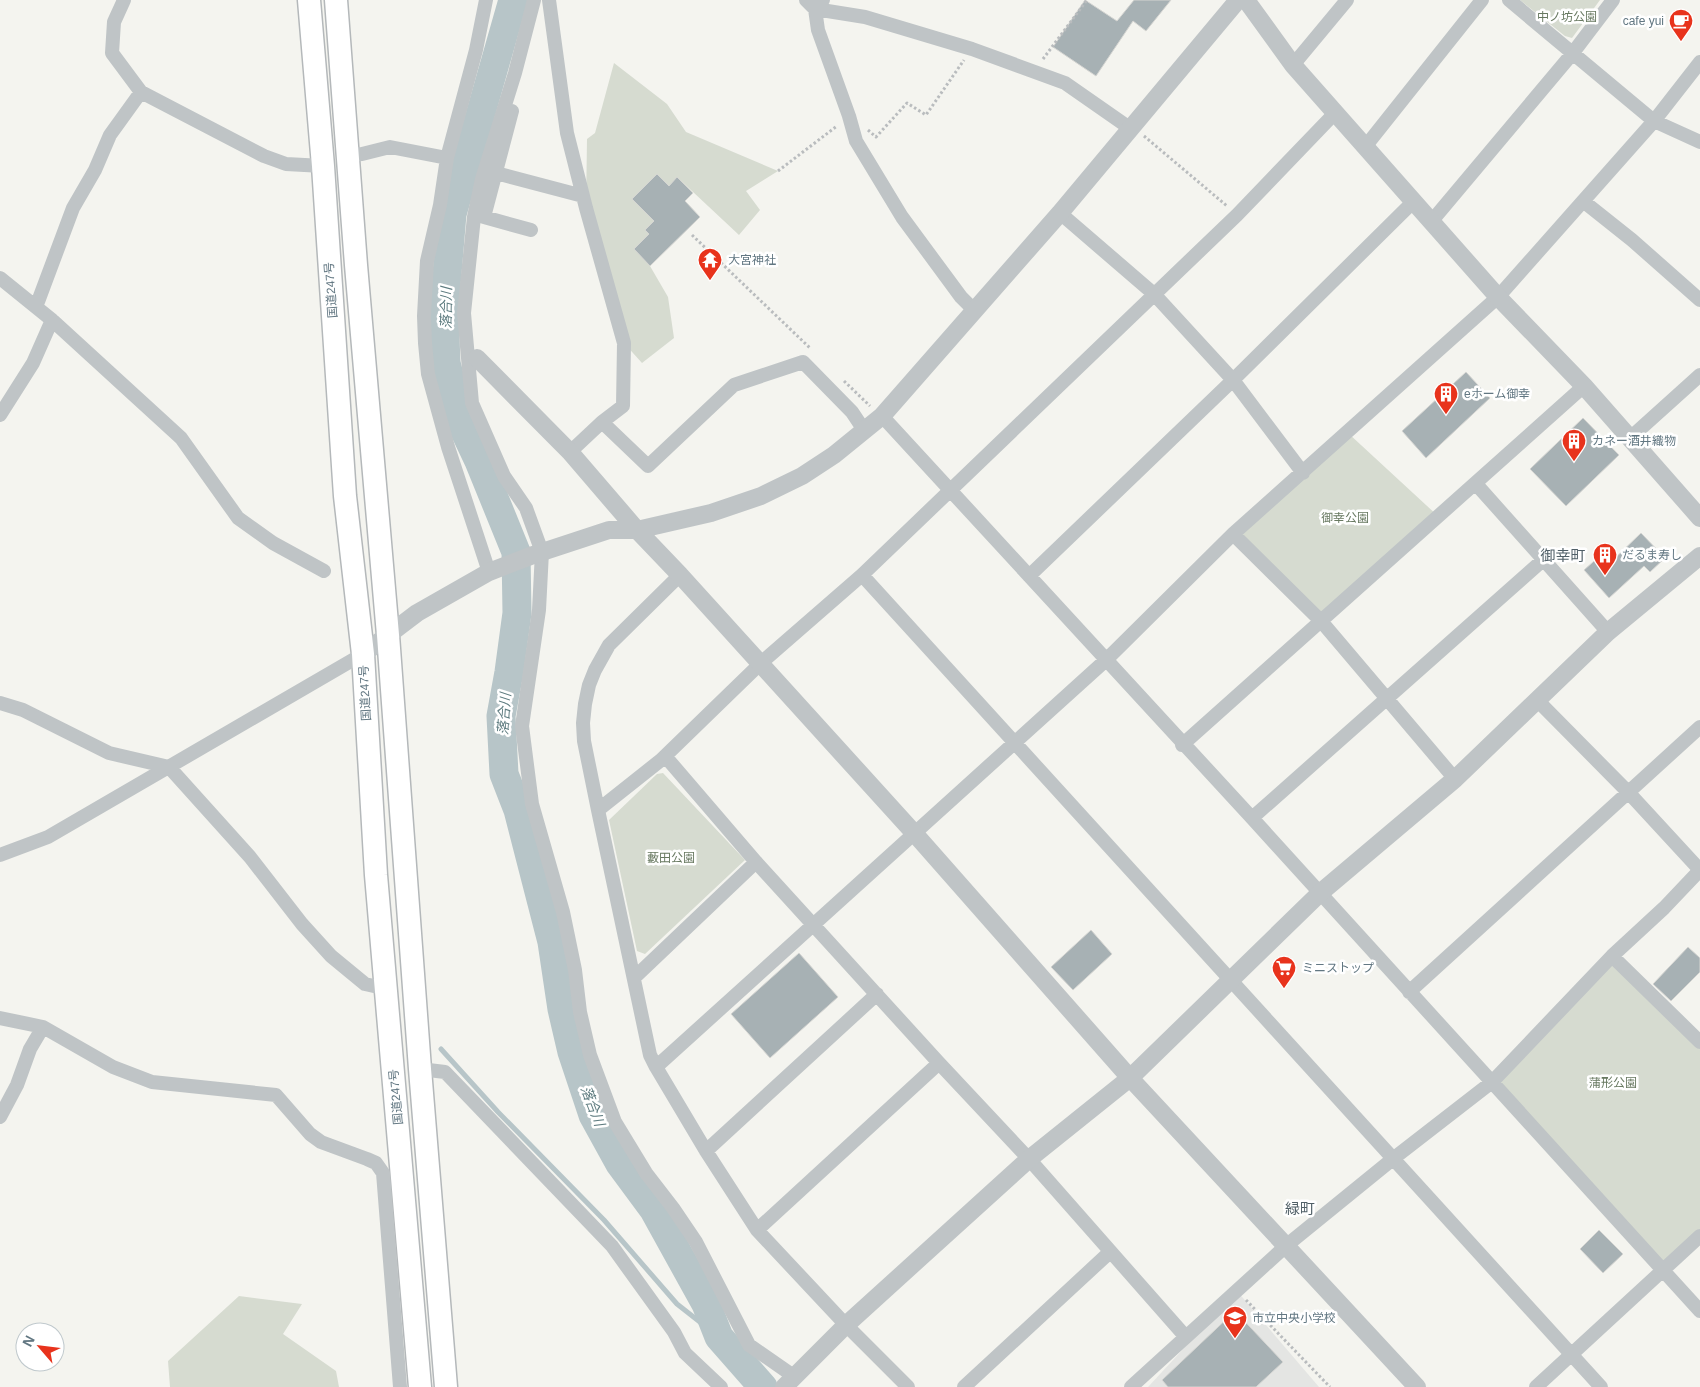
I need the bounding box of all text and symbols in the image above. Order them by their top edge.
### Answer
cafe icon: cafe yui [1668,8,1694,42]
park label: 中ノ坊公園 [1537,10,1597,24]
place label: cafe yui [1623,14,1664,28]
temple icon: 大宮神社 [697,247,723,281]
place label: 大宮神社 [728,253,776,267]
street label: 国道247号 [322,262,340,318]
water label: 落合川 [438,285,454,329]
building icon: eホーム御幸 [1433,381,1459,415]
place label: eホーム御幸 [1464,387,1530,401]
building icon: カネー酒井織物 [1561,428,1587,462]
place label: カネー酒井織物 [1592,434,1676,448]
park label: 御幸公園 [1321,511,1369,525]
building icon: だるま寿し [1592,542,1618,576]
district label: 御幸町 [1540,547,1586,564]
place label: だるま寿し [1622,548,1682,562]
street label: 国道247号 [357,665,373,721]
water label: 落合川 [495,690,514,736]
park label: 藪田公園 [647,851,695,865]
supermarket icon: ミニストップ [1271,955,1297,989]
place label: ミニストップ [1302,961,1374,975]
street label: 国道247号 [387,1068,405,1126]
park label: 蒲形公園 [1589,1076,1637,1090]
water label: 落合川 [578,1084,609,1130]
district label: 緑町 [1285,1200,1315,1217]
school or university icon: 市立中央小学校 [1222,1305,1248,1339]
place label: 市立中央小学校 [1252,1311,1336,1325]
north arrow [15,1322,65,1372]
text: N [19,1333,38,1349]

